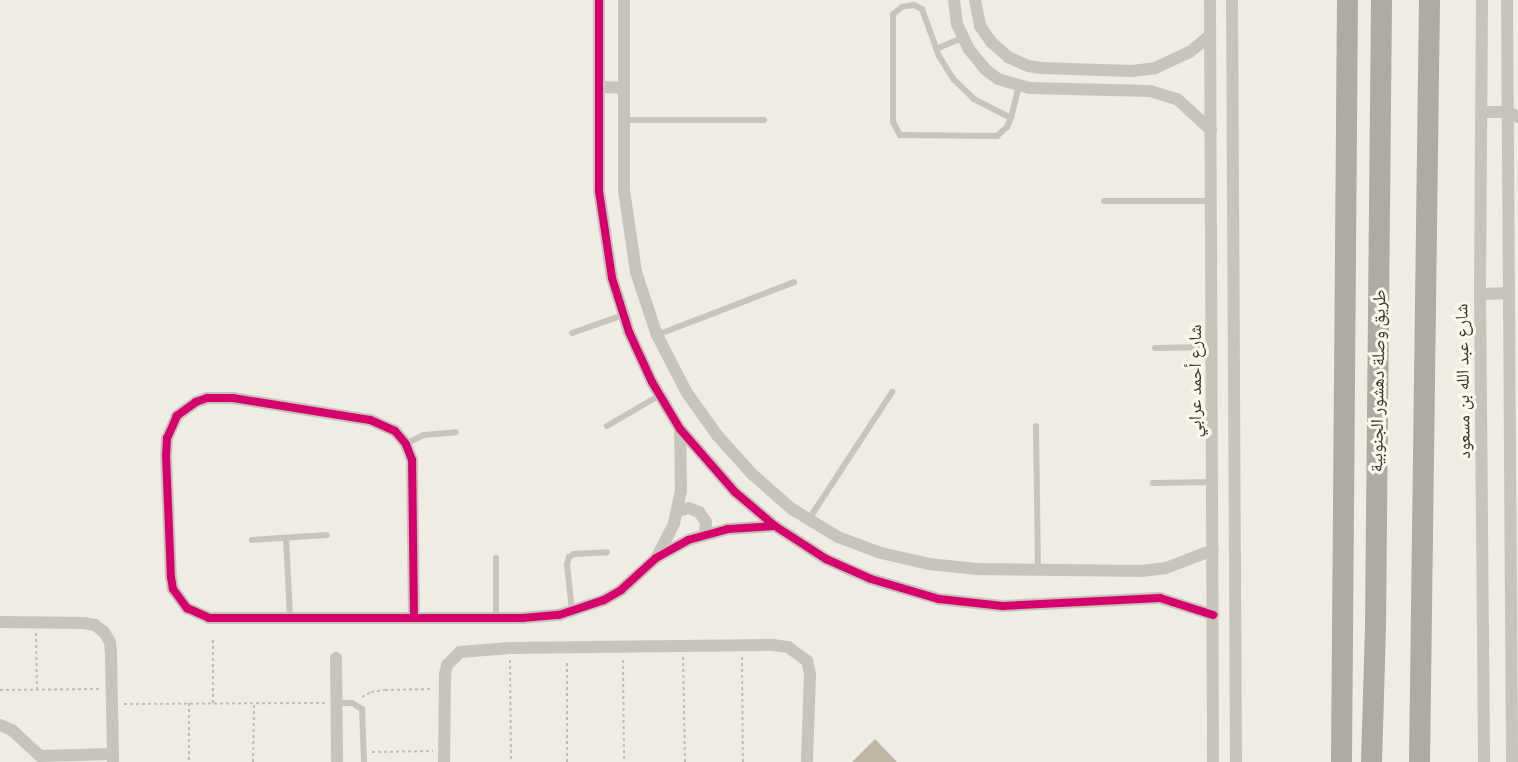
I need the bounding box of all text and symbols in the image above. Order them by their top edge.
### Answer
street label: طريق وصلة دهشور الجنوبية [1366,289,1390,473]
street label: شارع عبد الله بن مسعود [1451,303,1475,459]
street label: شارع أحمد عرابي [1184,324,1206,438]

